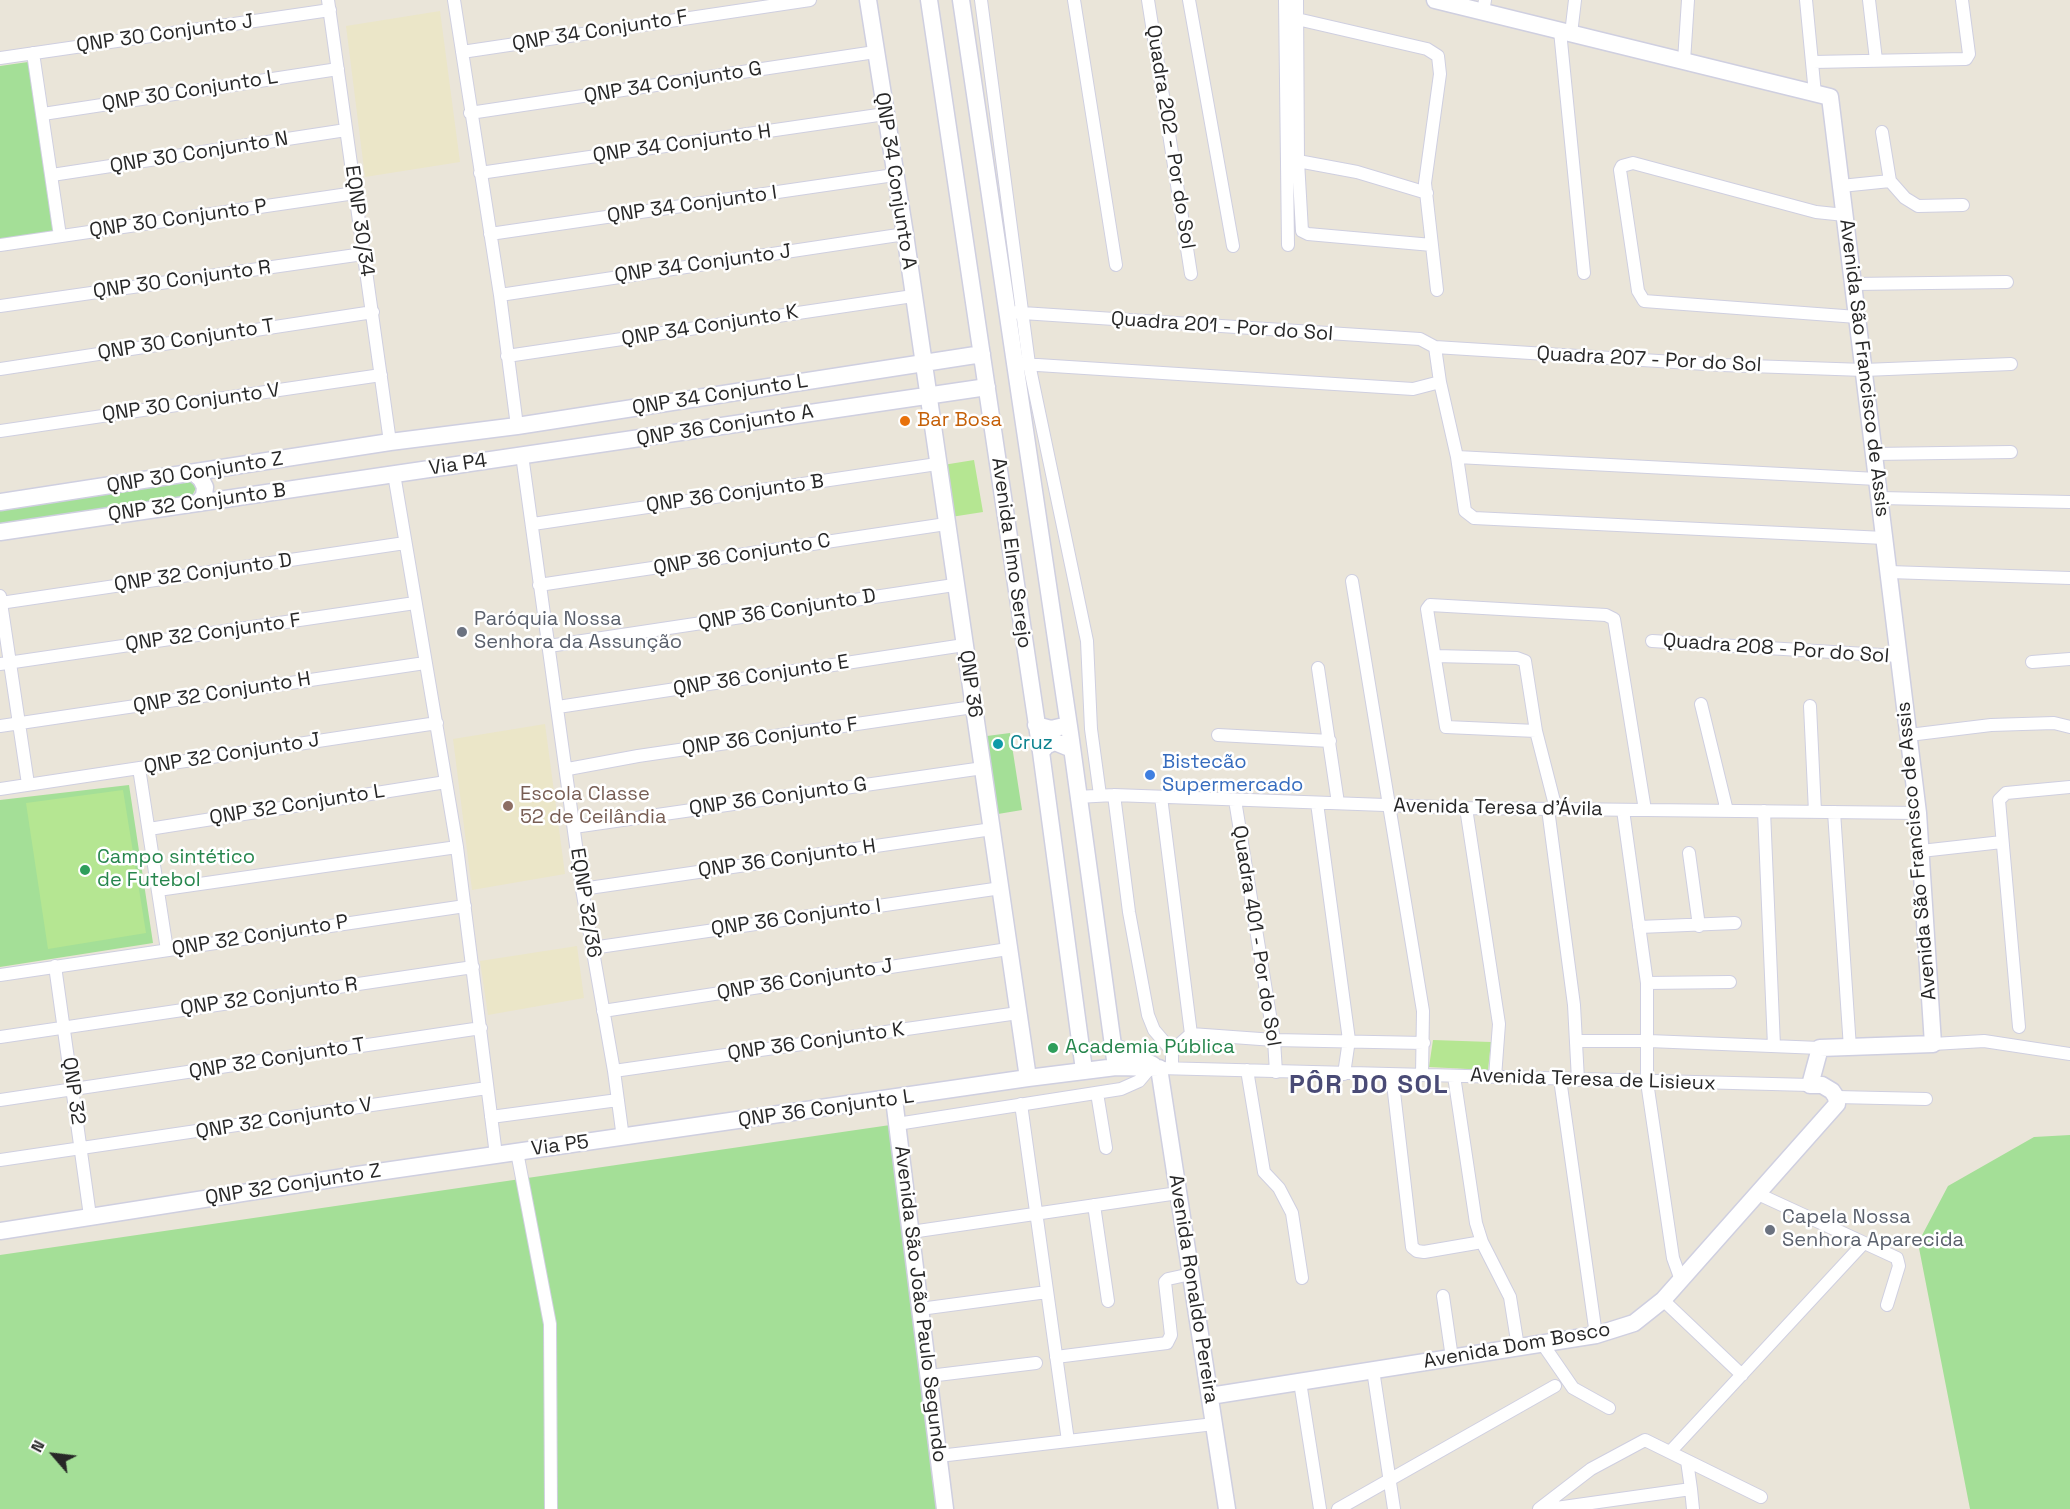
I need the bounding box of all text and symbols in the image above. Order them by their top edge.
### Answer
street label: QNP 34 Conjunto F [511,5,689,57]
street label: QNP 30 Conjunto J [75,10,255,58]
street label: Quadra 202 - Por do Sol [1140,23,1200,251]
street label: QNP 34 Conjunto G [582,57,764,109]
street label: QNP 30 Conjunto L [100,65,280,117]
street label: QNP 34 Conjunto A [869,91,921,271]
street label: QNP 34 Conjunto H [591,120,773,168]
street label: QNP 30 Conjunto N [108,127,290,179]
street label: EQNP 30/34 [339,164,379,278]
street label: QNP 34 Conjunto I [605,181,779,229]
street label: QNP 30 Conjunto P [88,195,268,243]
street label: Avenida São Francisco de Assis [1834,218,1894,518]
street label: QNP 34 Conjunto J [613,240,793,288]
street label: QNP 30 Conjunto R [91,256,273,304]
street label: QNP 34 Conjunto K [620,300,800,352]
street label: Quadra 201 - Por do Sol [1110,307,1334,347]
street label: QNP 30 Conjunto T [96,314,276,366]
street label: Quadra 207 - Por do Sol [1536,342,1762,378]
street label: QNP 34 Conjunto L [631,369,809,421]
street label: QNP 30 Conjunto V [101,379,281,427]
street label: QNP 36 Conjunto A [635,400,815,452]
place label: Bar Bosa [917,409,1002,433]
marker: Bar Bosa [898,414,912,428]
street label: QNP 30 Conjunto Z [105,447,285,499]
street label: Via P4 [427,449,489,481]
street label: Avenida Elmo Serejo [986,456,1036,650]
street label: QNP 36 Conjunto B [644,470,826,518]
street label: QNP 32 Conjunto B [107,479,287,527]
street label: QNP 36 Conjunto C [652,529,832,581]
street label: QNP 32 Conjunto D [113,549,293,597]
street label: QNP 36 Conjunto D [696,584,878,636]
place label: Paróquia Nossa Senhora da Assunção [474,608,682,655]
street label: QNP 32 Conjunto F [124,609,302,657]
marker: Paróquia Nossa Senhora da Assunção [455,625,469,639]
street label: Quadra 208 - Por do Sol [1662,629,1890,669]
street label: QNP 36 [953,649,987,719]
street label: QNP 36 Conjunto E [671,650,851,702]
street label: QNP 32 Conjunto H [132,667,312,719]
street label: Avenida São Francisco de Assis [1892,701,1942,1001]
street label: QNP 36 Conjunto F [681,713,859,761]
street label: QNP 32 Conjunto J [142,728,322,780]
place label: Cruz [1010,732,1053,756]
marker: Cruz [991,737,1005,751]
place label: Bistecão Supermercado [1162,751,1303,798]
marker: Bistecão Supermercado [1143,768,1157,782]
street label: QNP 36 Conjunto G [687,773,869,821]
street label: QNP 32 Conjunto L [208,779,386,831]
place label: Escola Classe 52 de Ceilândia [520,783,666,830]
street label: Avenida Teresa d'Ávila [1393,794,1603,822]
marker: Escola Classe 52 de Ceilândia [501,799,515,813]
street label: Quadra 401 - Por do Sol [1227,824,1285,1048]
street label: QNP 36 Conjunto H [697,835,877,883]
place label: Campo sintético de Futebol [97,846,255,893]
street label: EQNP 32/36 [564,846,606,960]
marker: Campo sintético de Futebol [78,863,92,877]
street label: QNP 36 Conjunto I [710,894,882,942]
street label: QNP 32 Conjunto P [170,910,350,962]
street label: QNP 36 Conjunto J [715,954,895,1006]
street label: QNP 32 Conjunto R [179,973,359,1021]
street label: QNP 36 Conjunto K [726,1018,906,1066]
street label: QNP 32 Conjunto T [187,1033,367,1085]
place label: Academia Pública [1065,1036,1235,1060]
marker: Academia Pública [1046,1041,1060,1055]
street label: QNP 32 [56,1056,90,1126]
street label: Avenida Teresa de Lisieux [1470,1064,1716,1096]
district label: PÔR DO SOL [1289,1070,1449,1102]
street label: QNP 36 Conjunto L [737,1085,915,1133]
street label: QNP 32 Conjunto V [194,1093,374,1145]
street label: Via P5 [530,1131,590,1161]
street label: Avenida São João Paulo Segundo [889,1144,951,1464]
street label: QNP 32 Conjunto Z [203,1159,383,1211]
street label: Avenida Ronaldo Pereira [1163,1173,1223,1405]
place label: Capela Nossa Senhora Aparecida [1782,1206,1964,1253]
marker: Capela Nossa Senhora Aparecida [1763,1223,1777,1237]
street label: Avenida Dom Bosco [1422,1318,1612,1374]
north arrow [24,1425,84,1485]
text: N [26,1437,49,1456]

